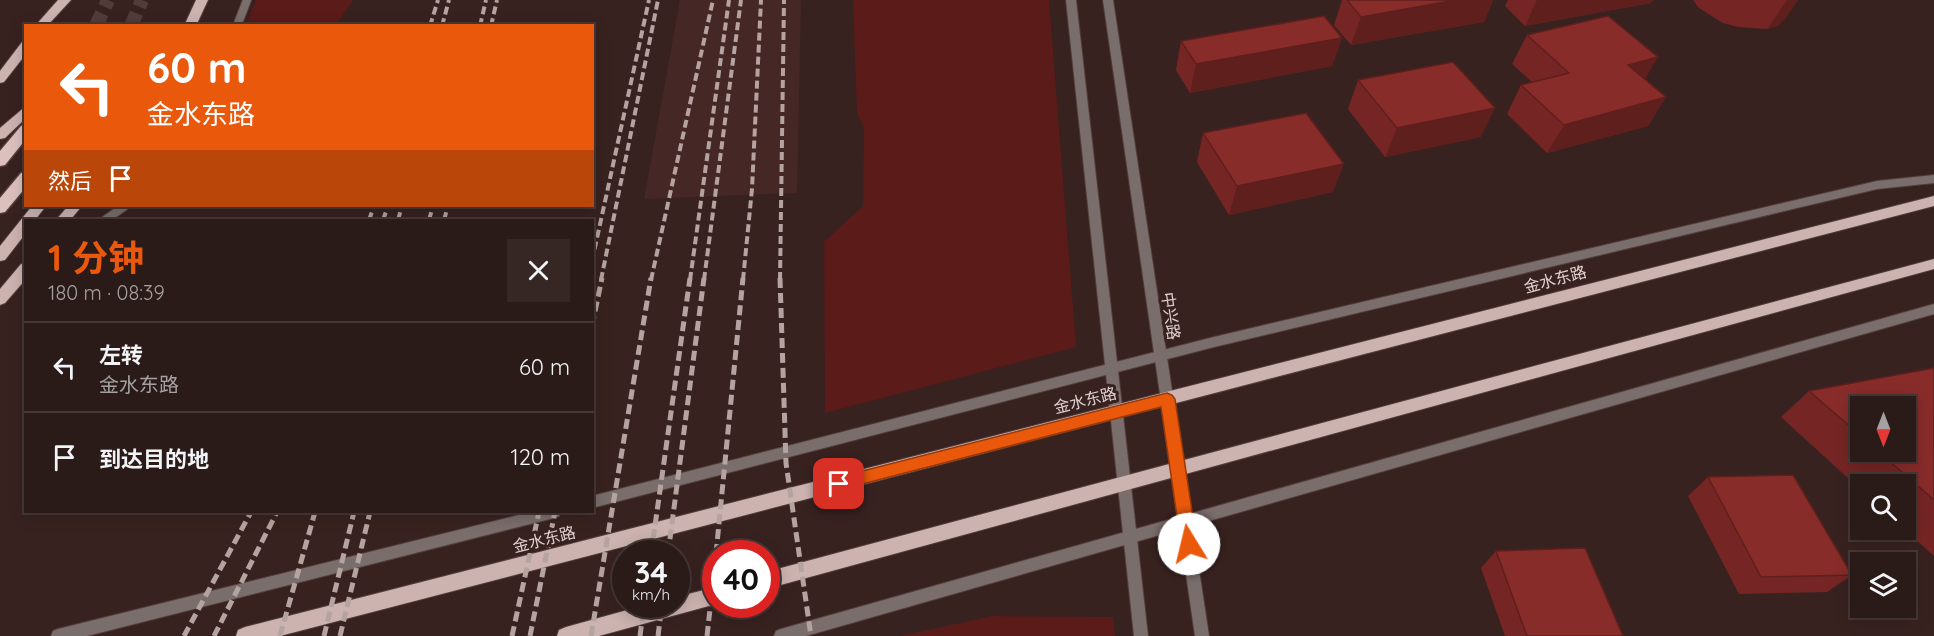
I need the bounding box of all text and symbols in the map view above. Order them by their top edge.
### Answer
text: 60 m [147,41,247,94]
icon: left [48,48,126,126]
text: 金水东路 [147,97,255,131]
icon: arrive [104,162,137,195]
text: 然后 [48,167,92,195]
text: 1 分钟 [48,235,144,280]
button: close [507,239,570,302]
street label: 金水东路 [1521,261,1589,297]
text: 180 m · 08:39 [48,280,165,305]
street label: 中兴路 [1158,291,1184,341]
text: 左转 [99,341,143,369]
icon: left [48,351,81,384]
text: 60 m [519,353,570,381]
text: 金水东路 [99,372,179,397]
street label: 金水东路 [1052,383,1118,417]
north arrow [1850,396,1916,462]
map controls [1850,396,1916,618]
icon: arrive [48,441,81,474]
text: 120 m [511,443,570,471]
text: 到达目的地 [99,445,209,473]
pin [813,458,864,509]
icon: arrive [822,467,855,500]
button: search [1850,474,1916,540]
position arrow [1157,512,1221,576]
street label: 金水东路 [511,522,577,556]
speed limit sign: 40 [702,540,780,618]
button: layers [1850,552,1916,618]
text: 34 [634,553,668,591]
text: km/h [632,585,670,604]

